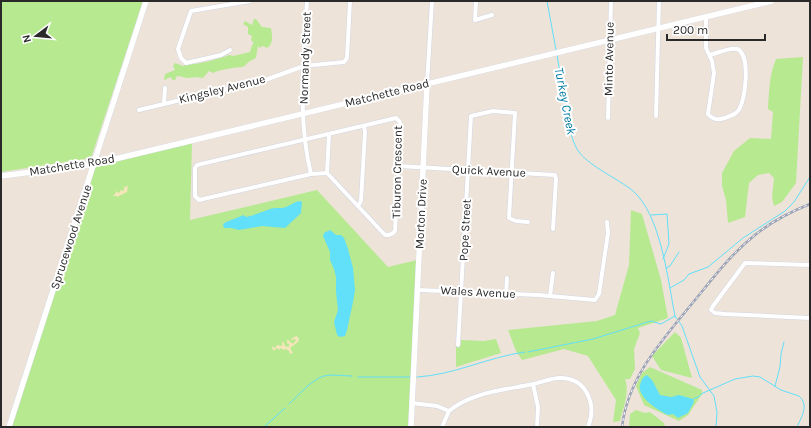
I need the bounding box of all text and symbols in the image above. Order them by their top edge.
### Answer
street label: Normandy Street [296,11,314,105]
north arrow [16,16,56,56]
scale bar [667,16,765,42]
street label: Minto Avenue [601,22,617,96]
text: 200 m [673,23,708,37]
text: N [20,33,34,44]
water label: Turkey Creek [552,66,579,136]
street label: Kingsley Avenue [177,71,267,107]
street label: Matchette Road [343,76,431,110]
street label: Tiburon Crescent [389,125,405,219]
street label: Matchette Road [28,151,116,179]
street label: Quick Avenue [452,162,526,180]
street label: Morton Drive [412,179,430,249]
street label: Sprucewood Avenue [47,183,95,291]
street label: Pope Street [456,198,474,261]
street label: Wales Avenue [440,283,516,301]

